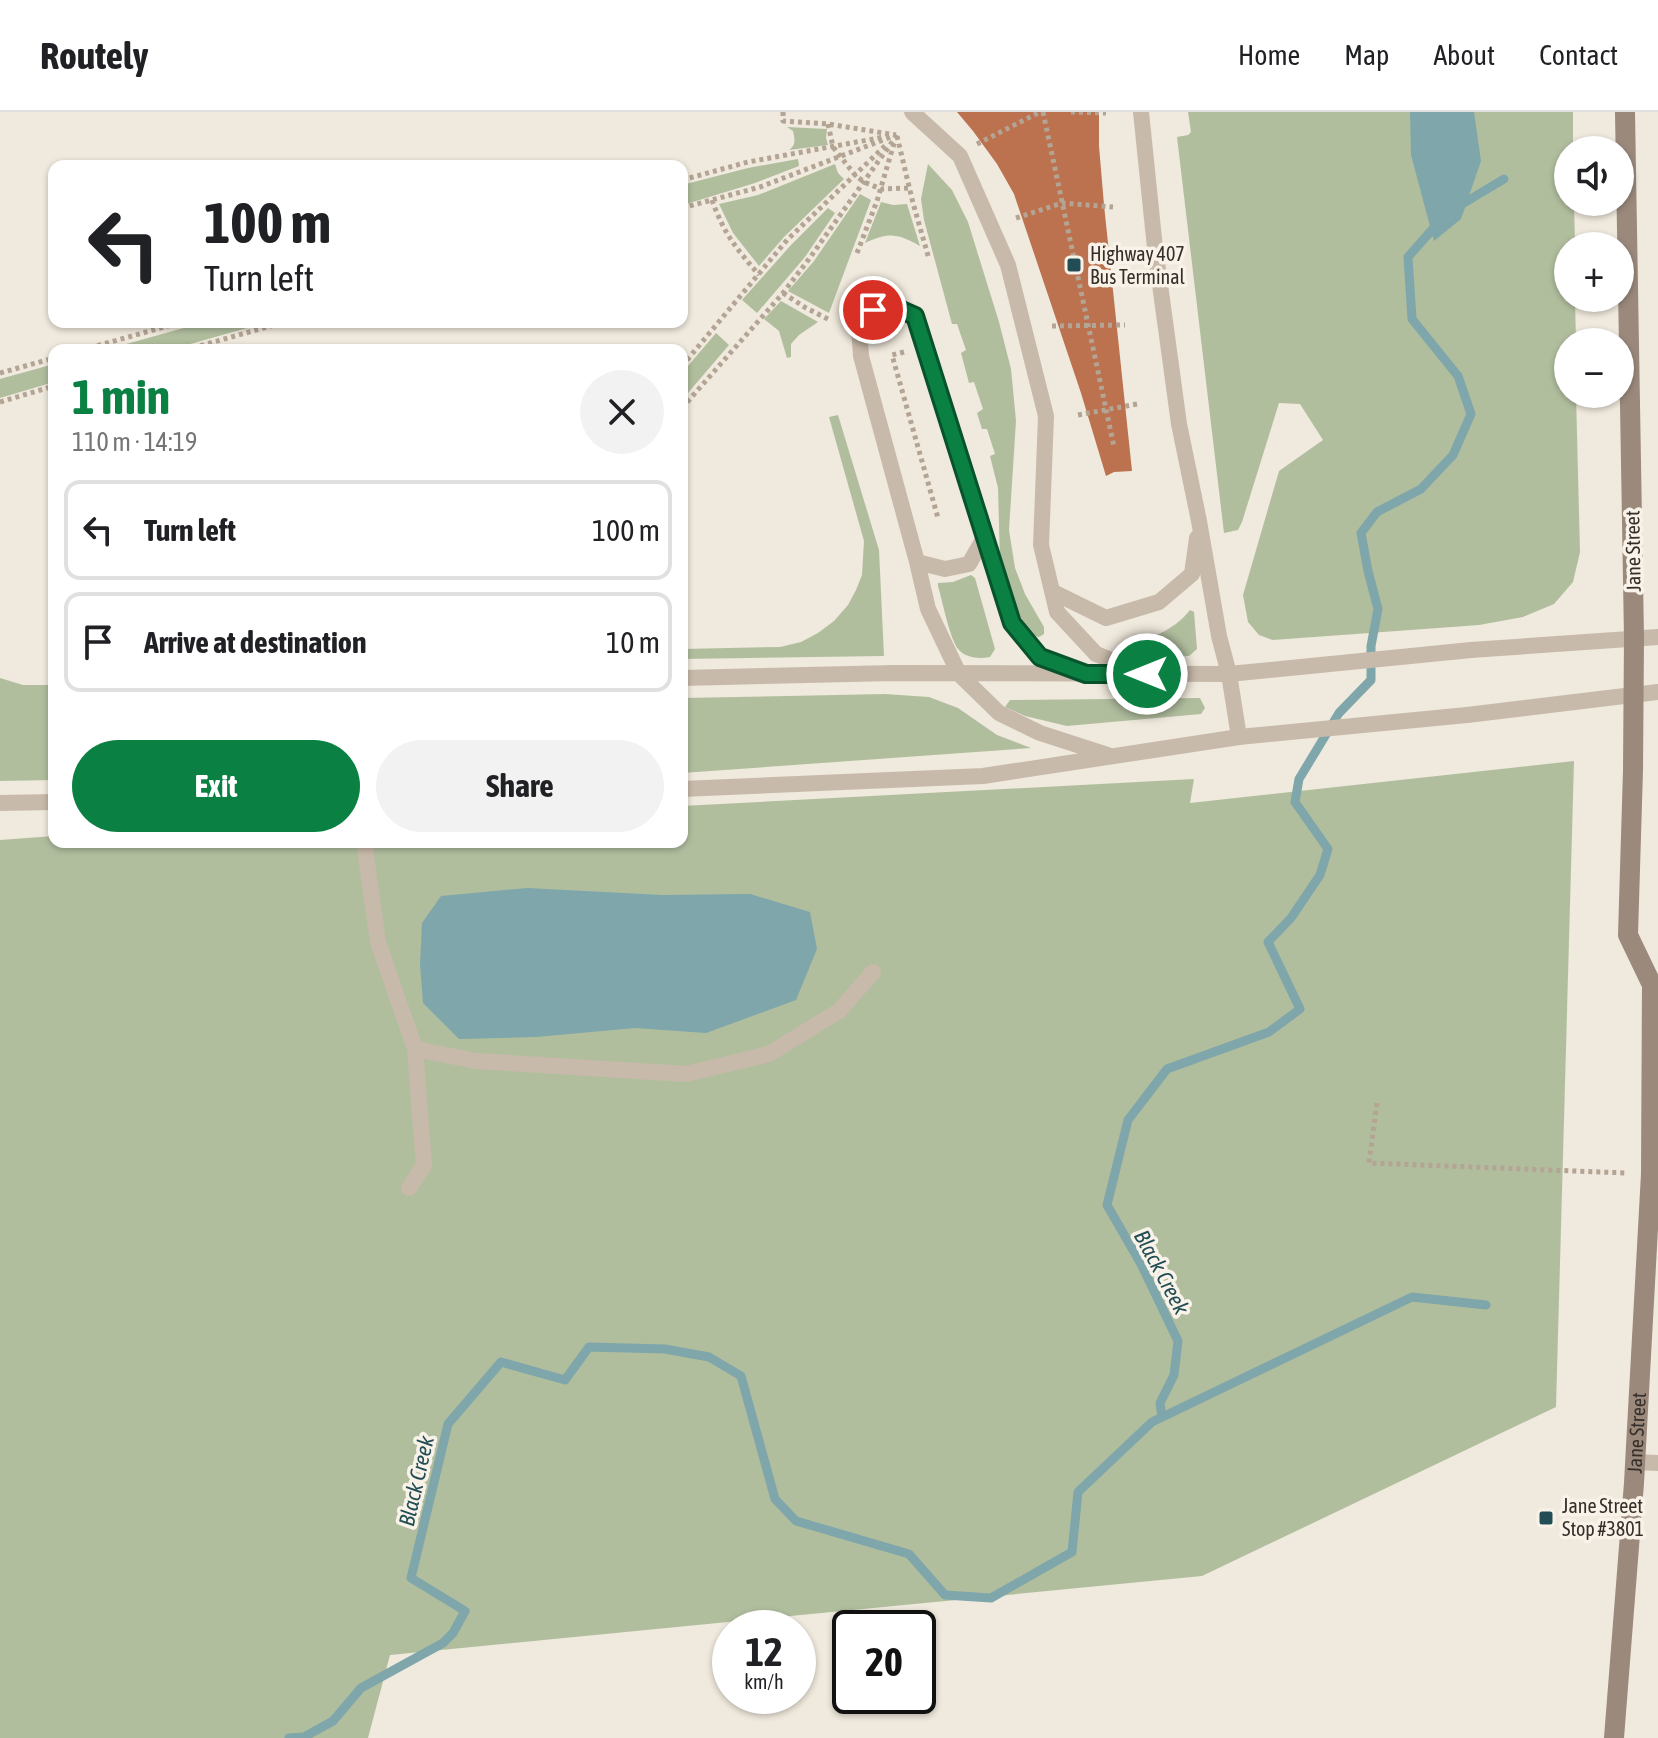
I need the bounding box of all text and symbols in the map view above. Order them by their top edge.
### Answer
text: Routely [40,34,148,77]
text: Home [1238,39,1300,71]
text: Map [1344,39,1389,71]
text: About [1433,39,1495,71]
text: Contact [1539,39,1618,71]
map controls [1554,136,1634,408]
button: sound [1554,136,1634,216]
text: 100 m [204,191,331,255]
icon: left [72,192,176,296]
button: + [1554,232,1634,312]
place label: Highway 407 Bus Terminal [1090,242,1185,288]
marker: Highway 407 Bus Terminal [1065,256,1083,274]
text: Turn left [204,257,314,299]
pin [839,276,907,344]
icon: arrive [851,288,895,332]
button: − [1554,328,1634,408]
text: 1 min [72,369,170,424]
button: close [580,370,664,454]
text: 110 m · 14:19 [72,427,197,457]
icon: left [76,508,120,552]
street label: Jane Street [1620,510,1645,592]
text: Turn left [144,513,236,547]
text: 100 m [592,513,660,547]
icon: arrive [76,620,120,664]
text: Arrive at destination [144,625,366,659]
text: 10 m [606,625,660,659]
position arrow [1105,632,1189,716]
button: Exit [72,740,360,832]
button: Share [376,740,664,832]
water label: Black Creek [1129,1225,1195,1319]
street label: Jane Street [1623,1391,1650,1474]
water label: Black Creek [393,1433,439,1529]
place label: Jane Street Stop #3801 [1562,1494,1644,1540]
marker: Jane Street Stop #3801 [1537,1509,1555,1527]
speed limit sign: 20 [832,1610,936,1714]
text: 12 [745,1629,783,1674]
text: km/h [744,1670,784,1693]

